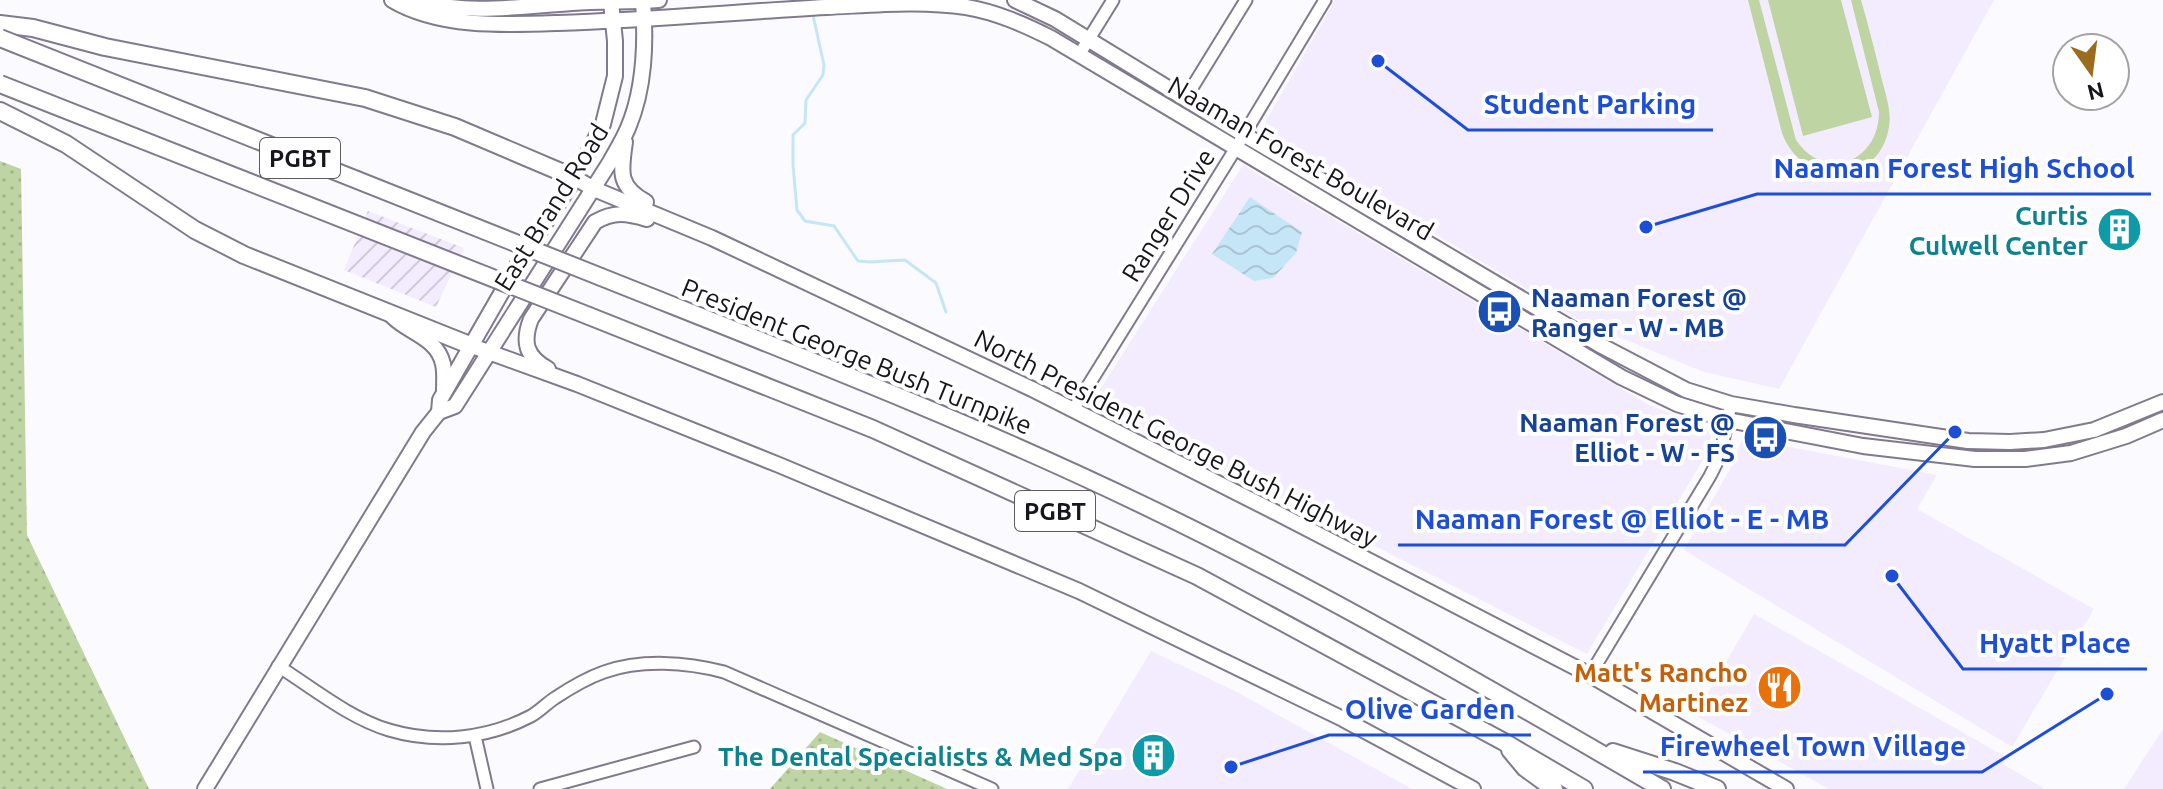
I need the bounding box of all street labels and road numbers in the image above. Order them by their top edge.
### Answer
street label: Naaman Forest Boulevard [1163,70,1439,246]
street label: East Brand Road [488,118,614,296]
road number: PGBT [260,138,340,178]
street label: Ranger Drive [1116,143,1220,287]
street label: President George Bush Turnpike [678,272,1036,440]
street label: North President George Bush Highway [970,323,1382,553]
road number: PGBT [1015,491,1095,531]

